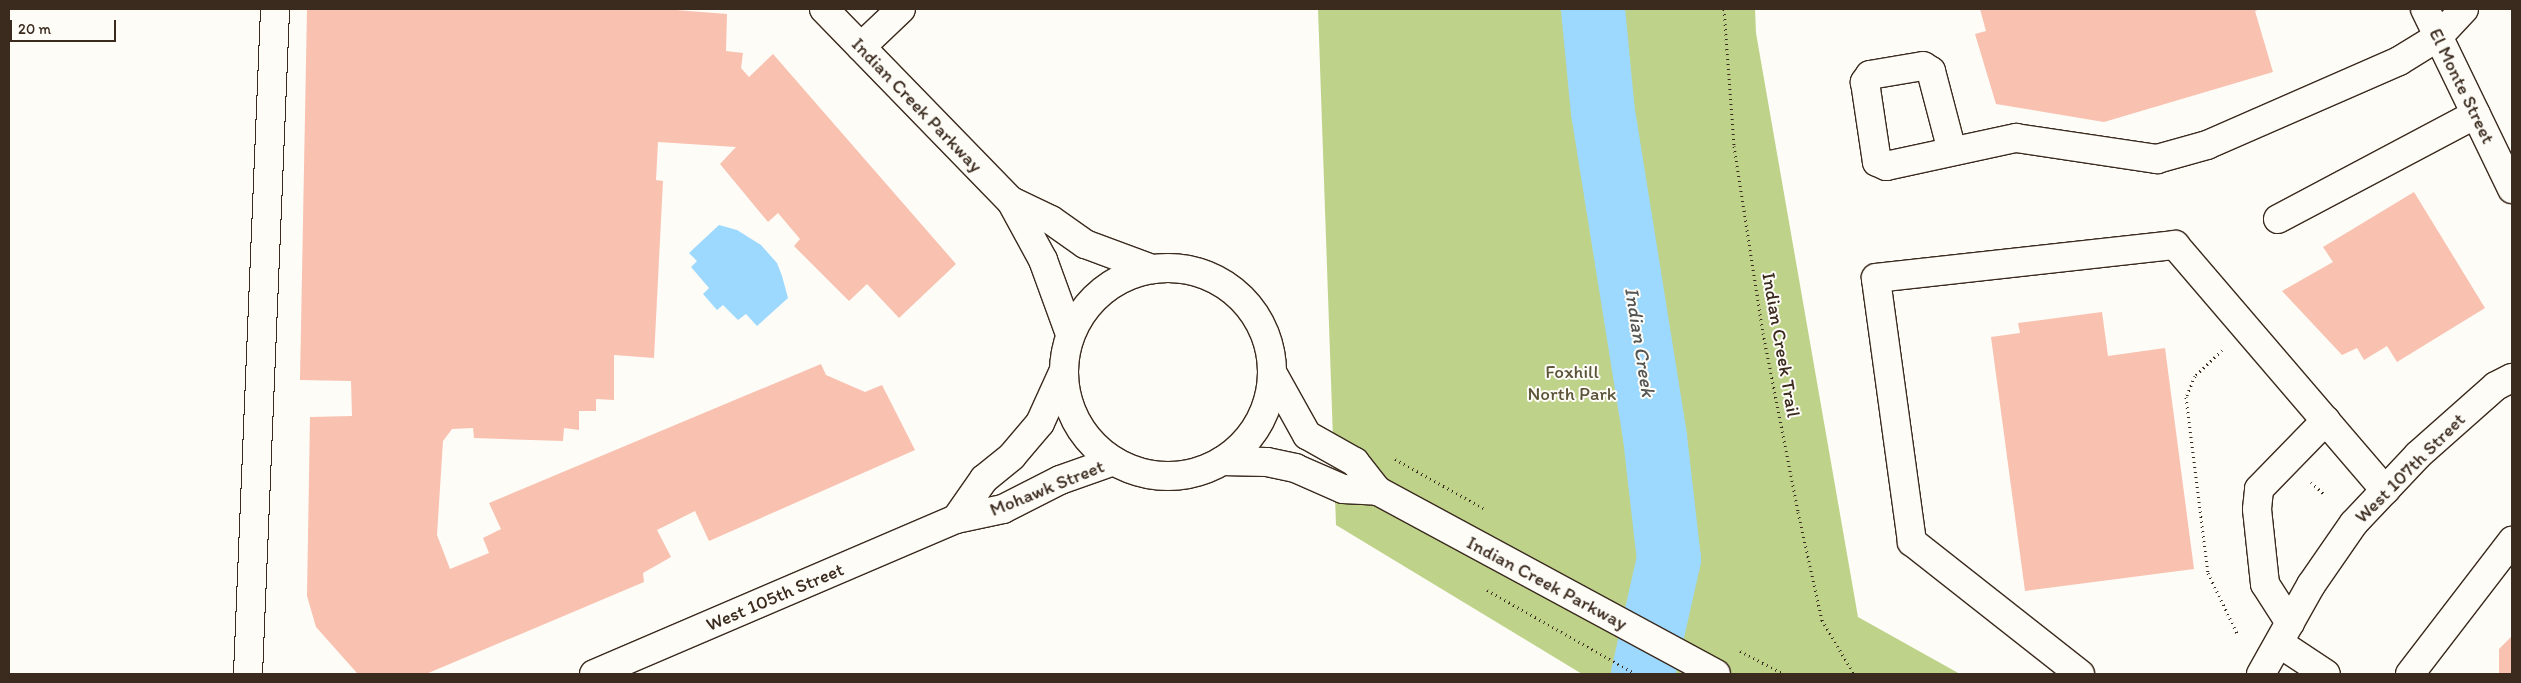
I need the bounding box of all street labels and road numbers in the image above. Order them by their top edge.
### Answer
street label: El Monte Street [2424,24,2500,148]
street label: Indian Creek Parkway [847,33,987,177]
street label: Indian Creek Trail [1757,271,1805,419]
street label: West 107th Street [2350,408,2470,528]
street label: Mohawk Street [986,455,1108,521]
street label: Indian Creek Parkway [1463,531,1631,635]
street label: West 105th Street [703,558,847,636]

